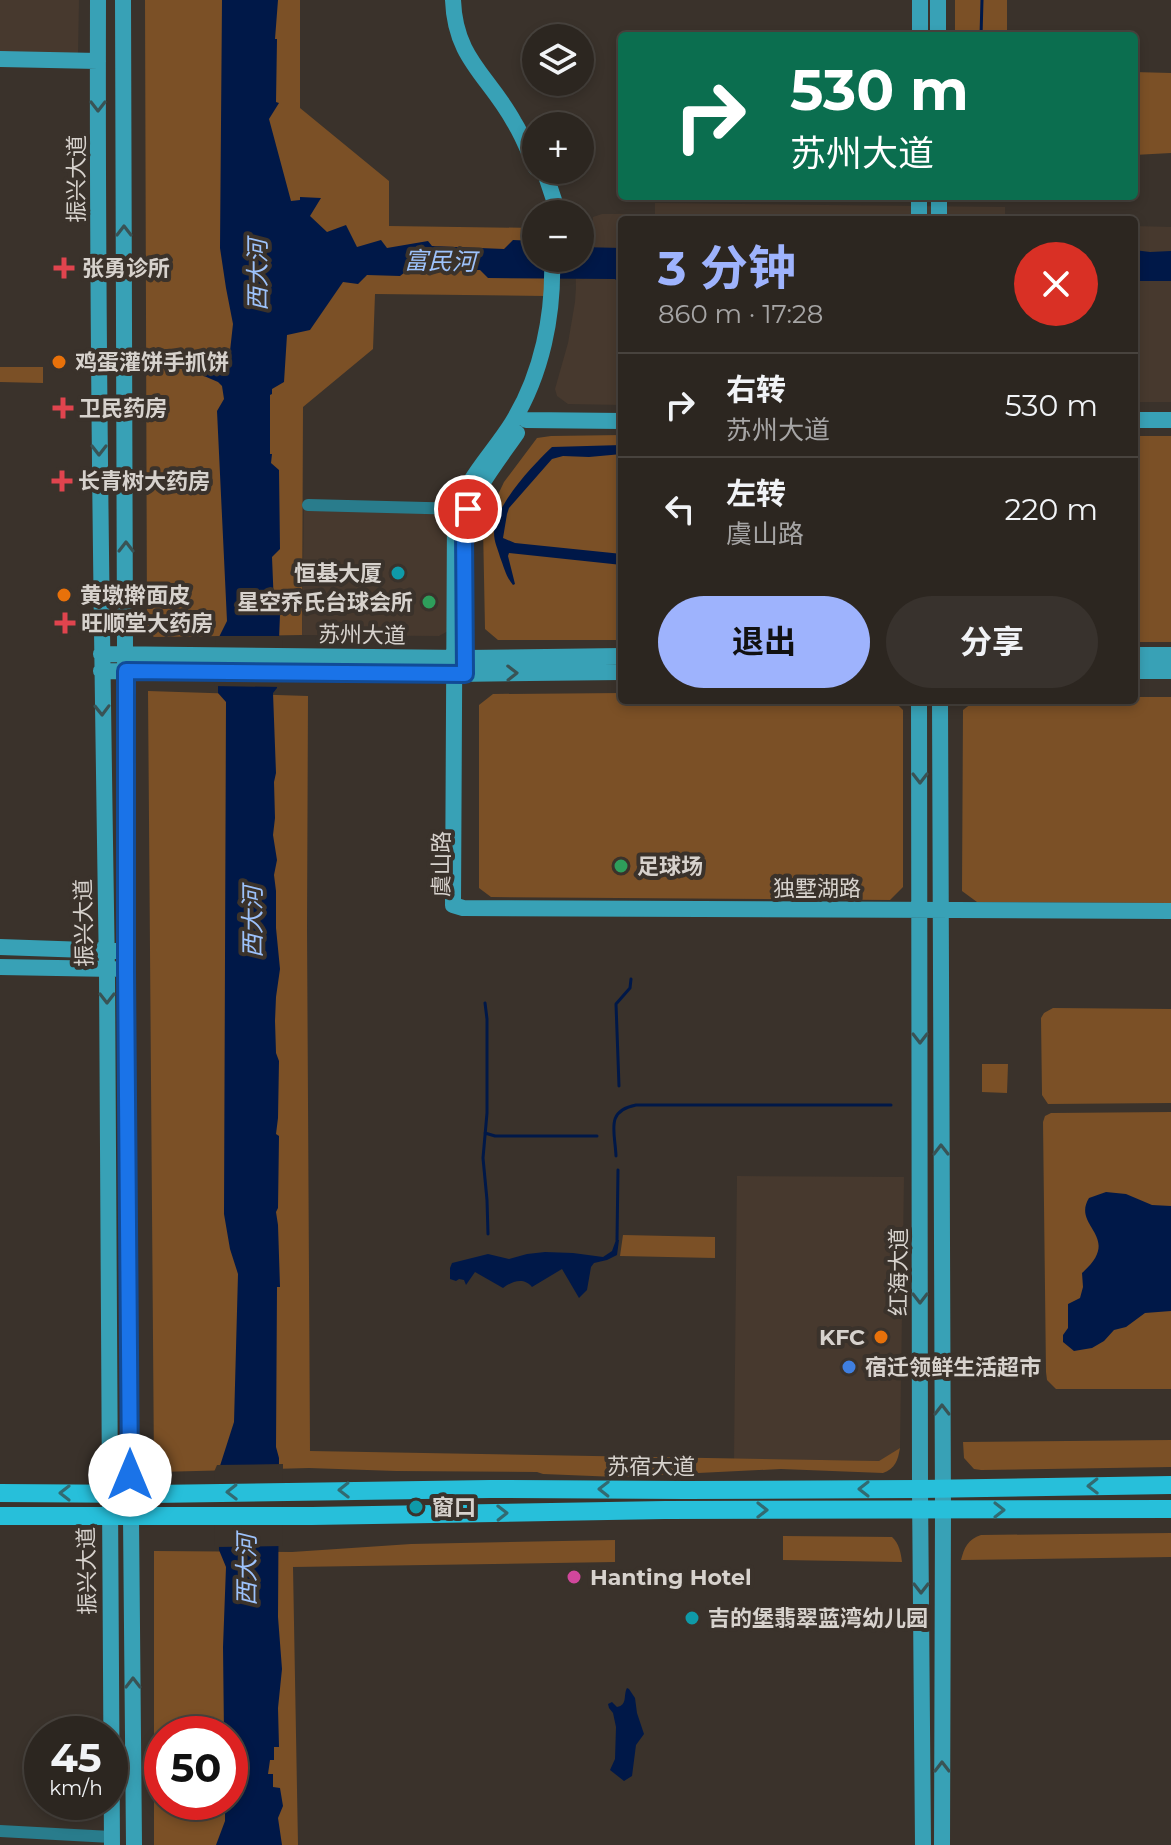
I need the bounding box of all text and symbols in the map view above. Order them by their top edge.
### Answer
map controls [522,24,594,272]
button: layers [522,24,594,96]
text: 530 m [790,56,969,124]
icon: right [658,64,762,168]
one-way arrow [89,100,107,113]
button: + [522,112,594,184]
text: 苏州大道 [790,131,934,175]
street label: 振兴大道 [63,135,90,223]
button: − [522,200,594,272]
one-way arrow [115,224,133,237]
water label: 西大河 [243,235,272,311]
text: 3 分钟 [658,239,796,297]
button: close [1014,242,1098,326]
water label: 富民河 [404,246,480,276]
place label: 张勇诊所 [82,255,170,282]
marker: 张勇诊所 [53,257,75,279]
text: 860 m · 17:28 [658,298,823,330]
place label: 鸡蛋灌饼手抓饼 [75,349,229,376]
marker: 鸡蛋灌饼手抓饼 [50,353,68,371]
text: 右转 [726,371,786,408]
icon: right [658,383,702,427]
text: 530 m [1005,387,1098,424]
place label: 卫民药房 [79,395,167,422]
marker: 卫民药房 [54,399,72,417]
text: 苏州大道 [726,414,830,446]
one-way arrow [91,444,108,457]
place label: 长青树大药房 [78,468,210,495]
marker: 长青树大药房 [53,472,71,490]
pin [434,475,502,543]
text: 左转 [726,475,786,512]
icon: arrive [446,487,490,531]
icon: left [658,487,702,531]
text: 220 m [1004,491,1098,528]
text: 虞山路 [726,518,804,550]
one-way arrow [117,540,135,553]
place label: 恒基大厦 [294,560,382,587]
marker: 恒基大厦 [389,564,407,582]
place label: 黄墩擀面皮 [80,582,190,609]
marker: 黄墩擀面皮 [55,586,73,604]
place label: 星空乔氏台球会所 [237,589,413,616]
marker: 星空乔氏台球会所 [420,593,438,611]
button: 退出 [658,596,870,688]
button: 分享 [886,596,1098,688]
place label: 旺顺堂大药房 [81,610,213,637]
marker: 旺顺堂大药房 [56,614,74,632]
street label: 苏州大道 [318,621,406,649]
one-way arrow [506,664,519,682]
one-way arrow [93,704,111,717]
one-way arrow [911,772,929,785]
street label: 虞山路 [428,831,455,897]
place label: 足球场 [637,853,703,880]
marker: 足球场 [612,857,630,875]
street label: 独墅湖路 [773,875,861,902]
street label: 振兴大道 [70,879,98,967]
water label: 西大河 [238,882,267,958]
one-way arrow [98,992,116,1005]
one-way arrow [911,1032,929,1045]
one-way arrow [932,1143,950,1156]
street label: 红海大道 [885,1228,912,1316]
one-way arrow [911,1292,929,1305]
place label: KFC [819,1324,865,1351]
marker: KFC [872,1328,890,1346]
place label: 宿迁领鲜生活超市 [865,1354,1041,1381]
marker: 宿迁领鲜生活超市 [840,1358,858,1376]
one-way arrow [933,1403,951,1416]
position arrow [88,1433,172,1517]
street label: 苏宿大道 [607,1453,695,1480]
one-way arrow [1086,1477,1099,1495]
one-way arrow [857,1480,870,1498]
one-way arrow [337,1481,350,1499]
one-way arrow [597,1481,610,1498]
one-way arrow [225,1483,238,1501]
one-way arrow [58,1484,71,1502]
place label: 窗口 [432,1494,476,1521]
marker: 窗口 [407,1498,425,1516]
one-way arrow [756,1501,769,1519]
one-way arrow [993,1501,1006,1519]
one-way arrow [496,1504,509,1521]
street label: 振兴大道 [73,1527,101,1615]
water label: 西大河 [232,1530,261,1606]
place label: Hanting Hotel [590,1564,752,1591]
marker: Hanting Hotel [565,1568,583,1586]
one-way arrow [912,1582,930,1595]
place label: 吉的堡翡翠蓝湾幼儿园 [708,1605,928,1632]
marker: 吉的堡翡翠蓝湾幼儿园 [683,1609,701,1627]
one-way arrow [124,1676,142,1689]
speed limit sign: 50 [144,1716,248,1820]
text: 45 [50,1733,102,1782]
one-way arrow [933,1760,951,1773]
text: km/h [49,1776,103,1800]

